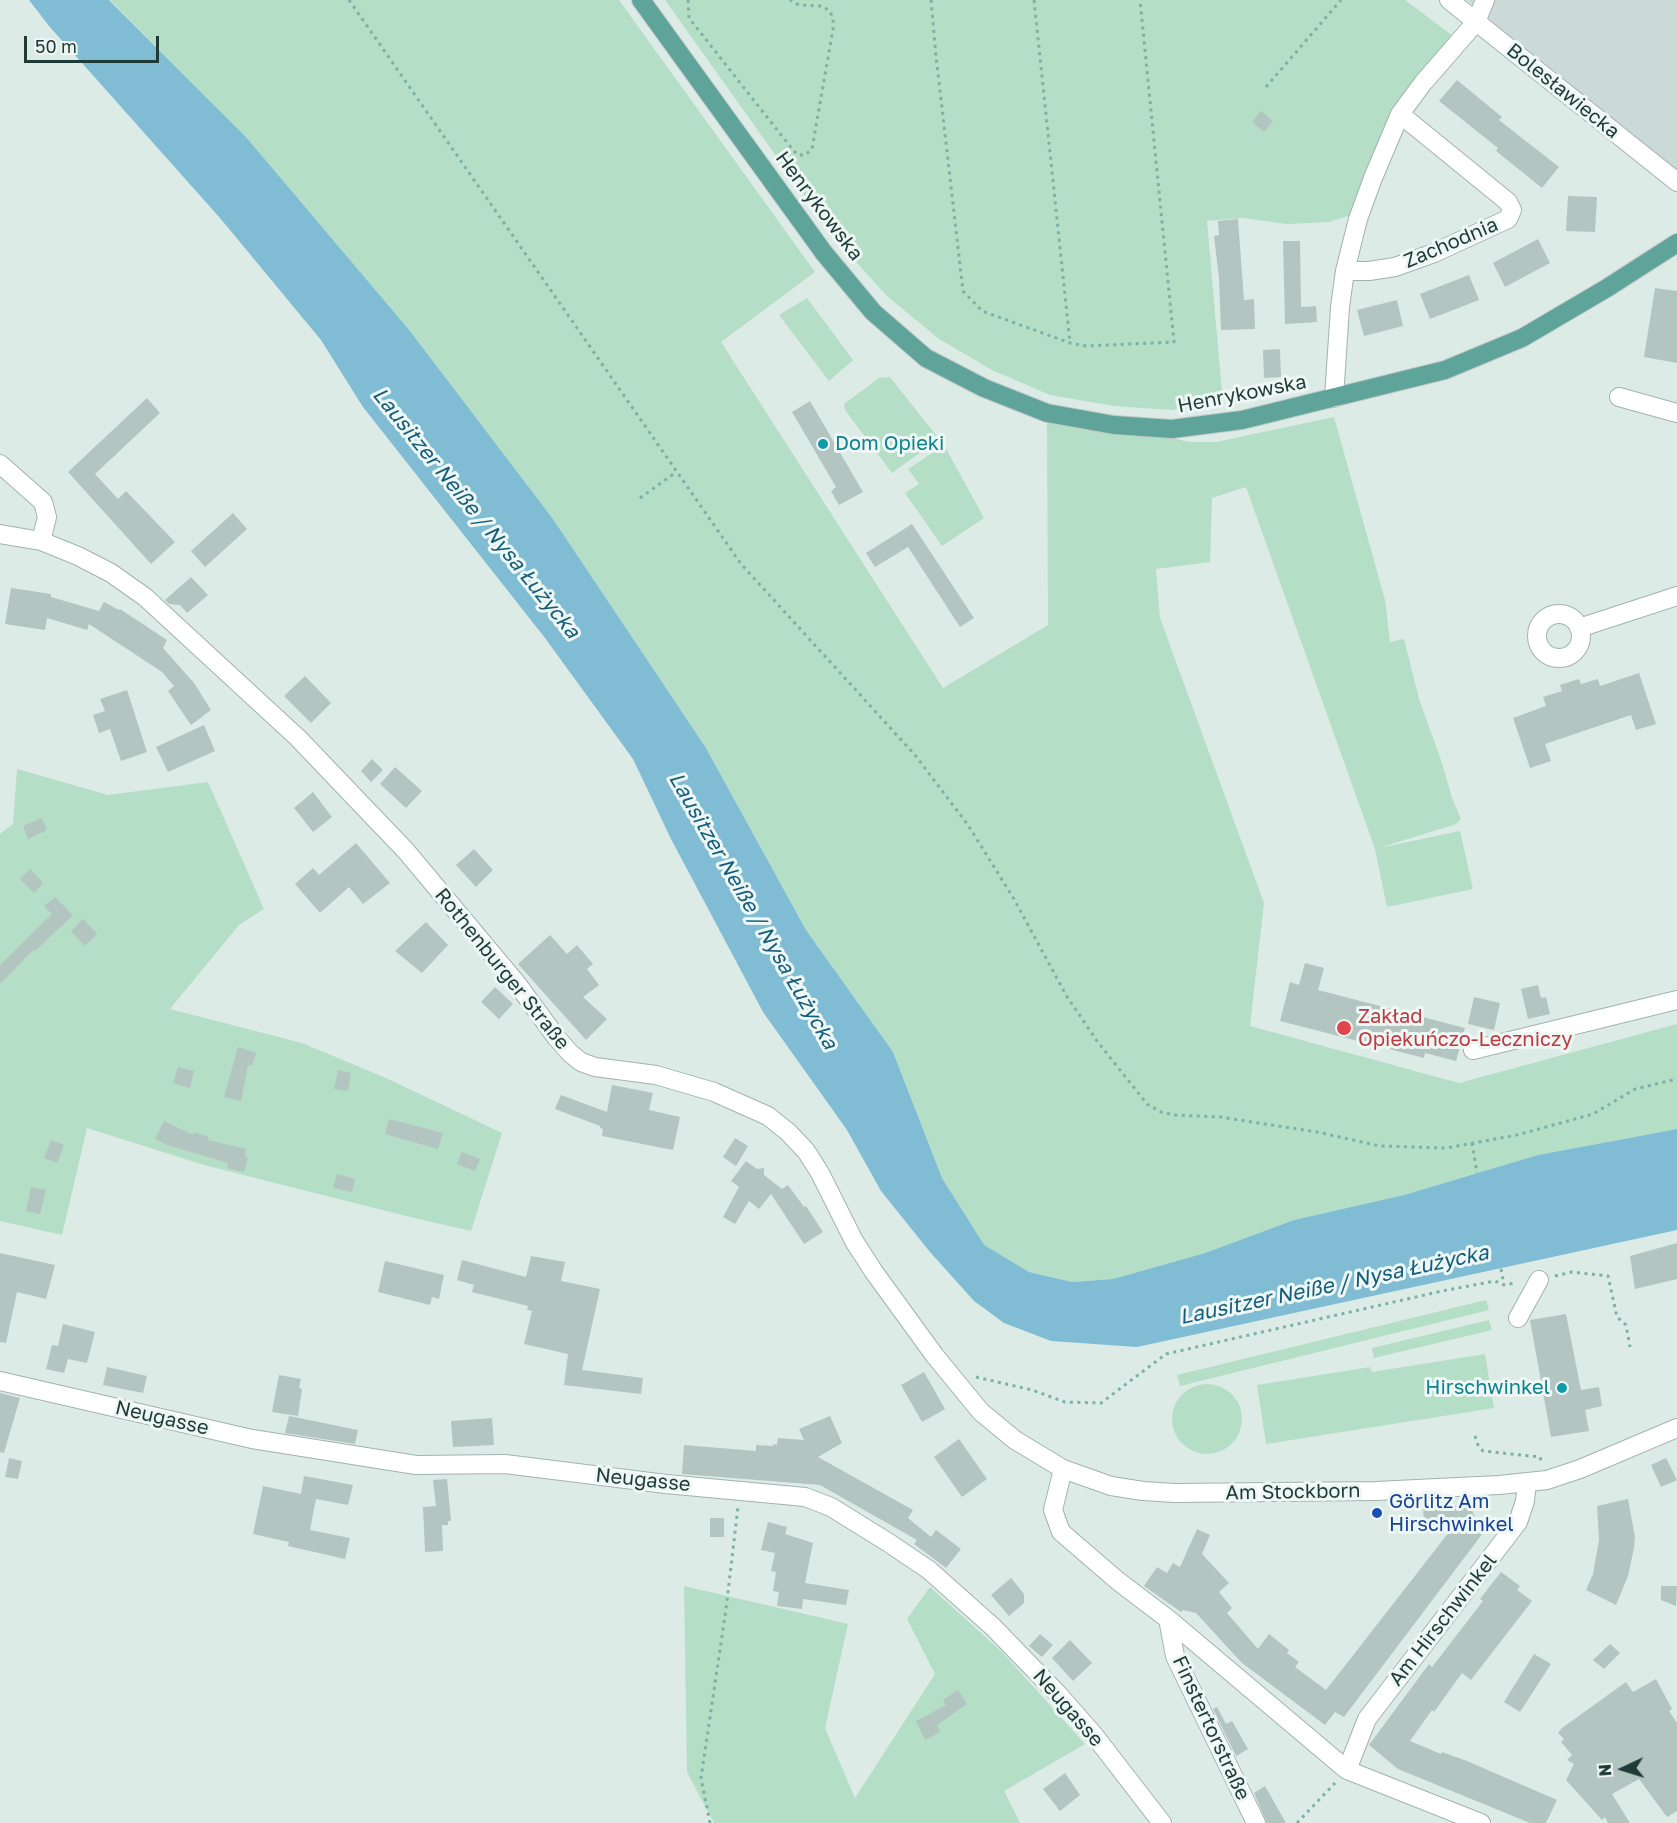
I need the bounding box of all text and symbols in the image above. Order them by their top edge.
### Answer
scale bar [27,24,162,62]
text: 50 m [35,35,77,57]
street label: Bolesławiecka [1502,38,1624,144]
street label: Henrykowska [770,147,868,265]
street label: Zachodnia [1400,212,1502,274]
street label: Henrykowska [1176,370,1308,418]
water label: Lausitzer Neiße / Nysa Łużycka [367,383,585,643]
place label: Dom Opieki [835,432,944,456]
marker: Dom Opieki [816,437,830,451]
water label: Lausitzer Neiße / Nysa Łużycka [663,768,843,1054]
street label: Rothenburger Straße [429,883,575,1055]
place label: Zakład Opiekuńczo-Leczniczy [1358,1005,1573,1052]
marker: Zakład Opiekuńczo-Leczniczy [1335,1019,1353,1037]
water label: Lausitzer Neiße / Nysa Łużycka [1177,1240,1491,1330]
place label: Hirschwinkel [1425,1376,1550,1400]
marker: Hirschwinkel [1555,1381,1569,1395]
street label: Neugasse [113,1396,211,1440]
street label: Neugasse [594,1463,692,1497]
street label: Am Stockborn [1225,1479,1361,1505]
place label: Görlitz Am Hirschwinkel [1389,1490,1514,1537]
marker: Görlitz Am Hirschwinkel [1370,1506,1384,1520]
street label: Am Hirschwinkel [1384,1549,1502,1691]
street label: Finstertorstraße [1167,1652,1255,1804]
street label: Neugasse [1028,1664,1108,1752]
north arrow [1593,1739,1653,1799]
text: N [1595,1763,1615,1777]

